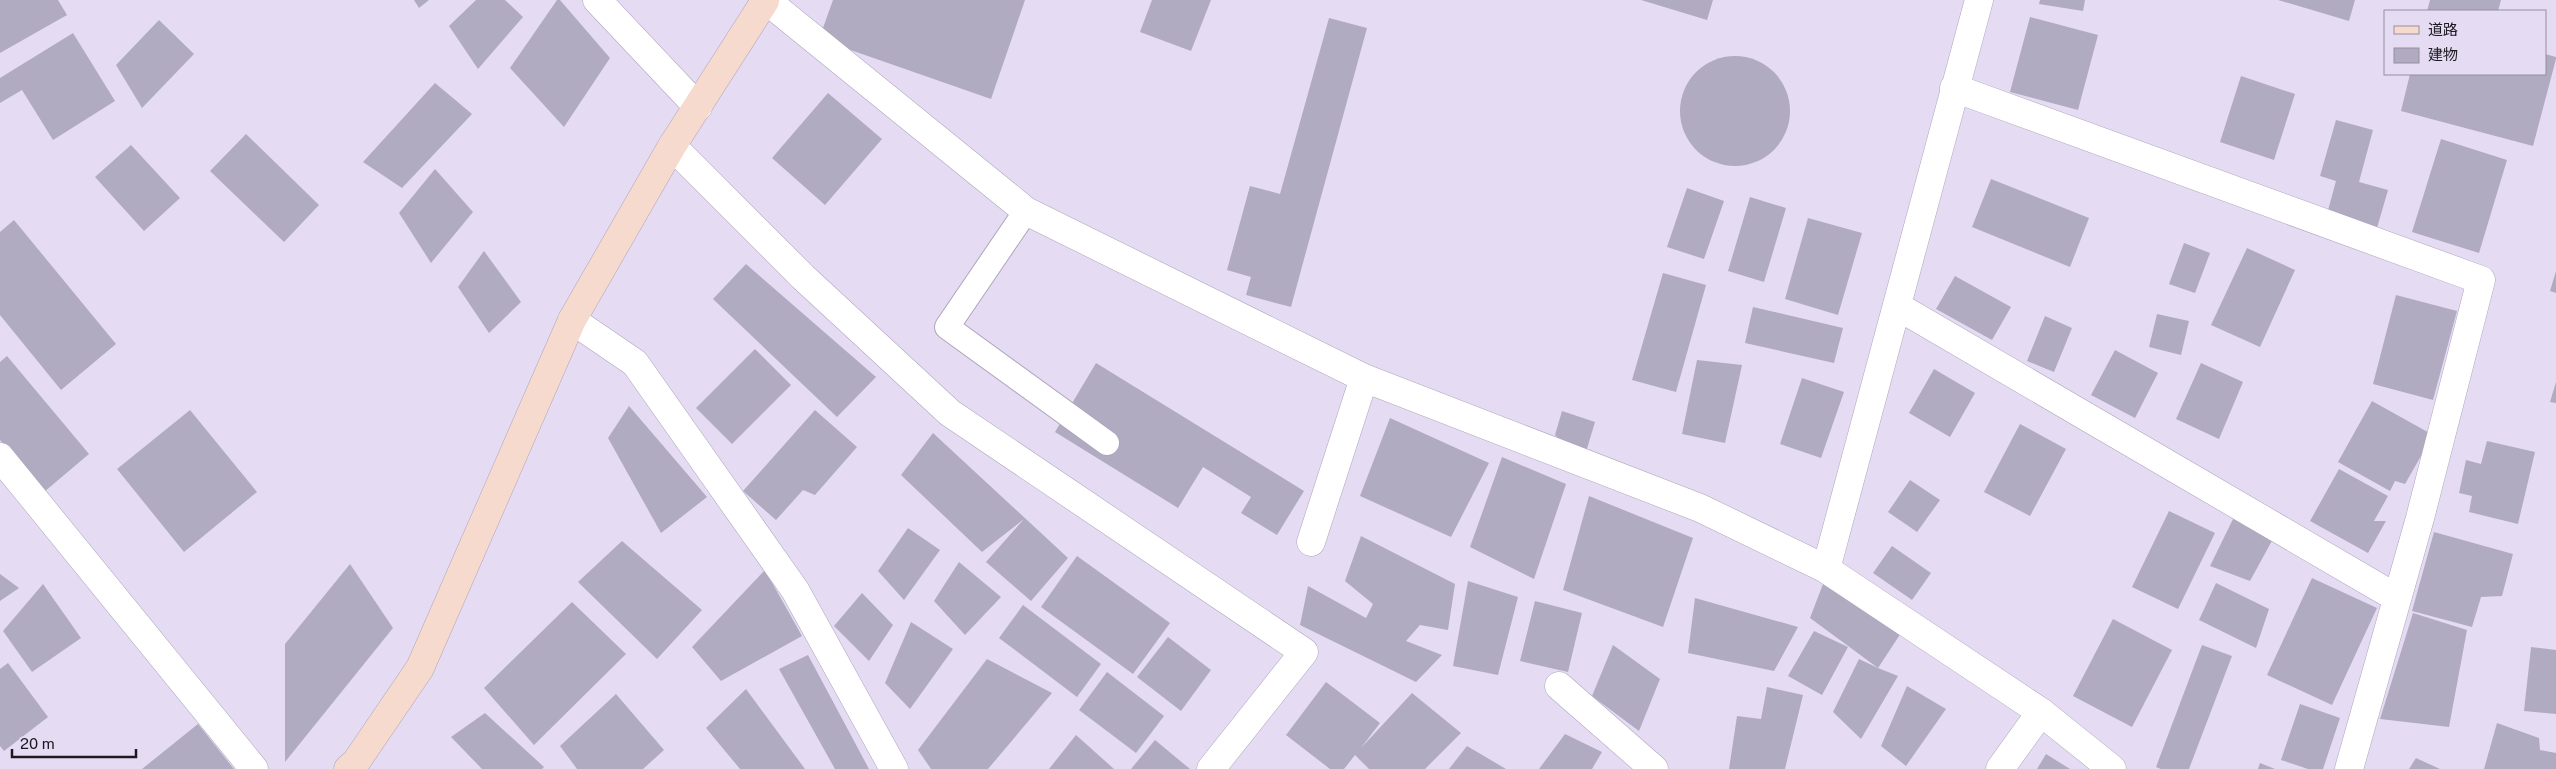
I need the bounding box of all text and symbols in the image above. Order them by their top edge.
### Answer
legend [2384,10,2546,75]
text: 道路 [2428,21,2458,38]
text: 建物 [2428,46,2458,63]
scale bar [12,726,136,758]
text: 20 m [20,735,55,752]

